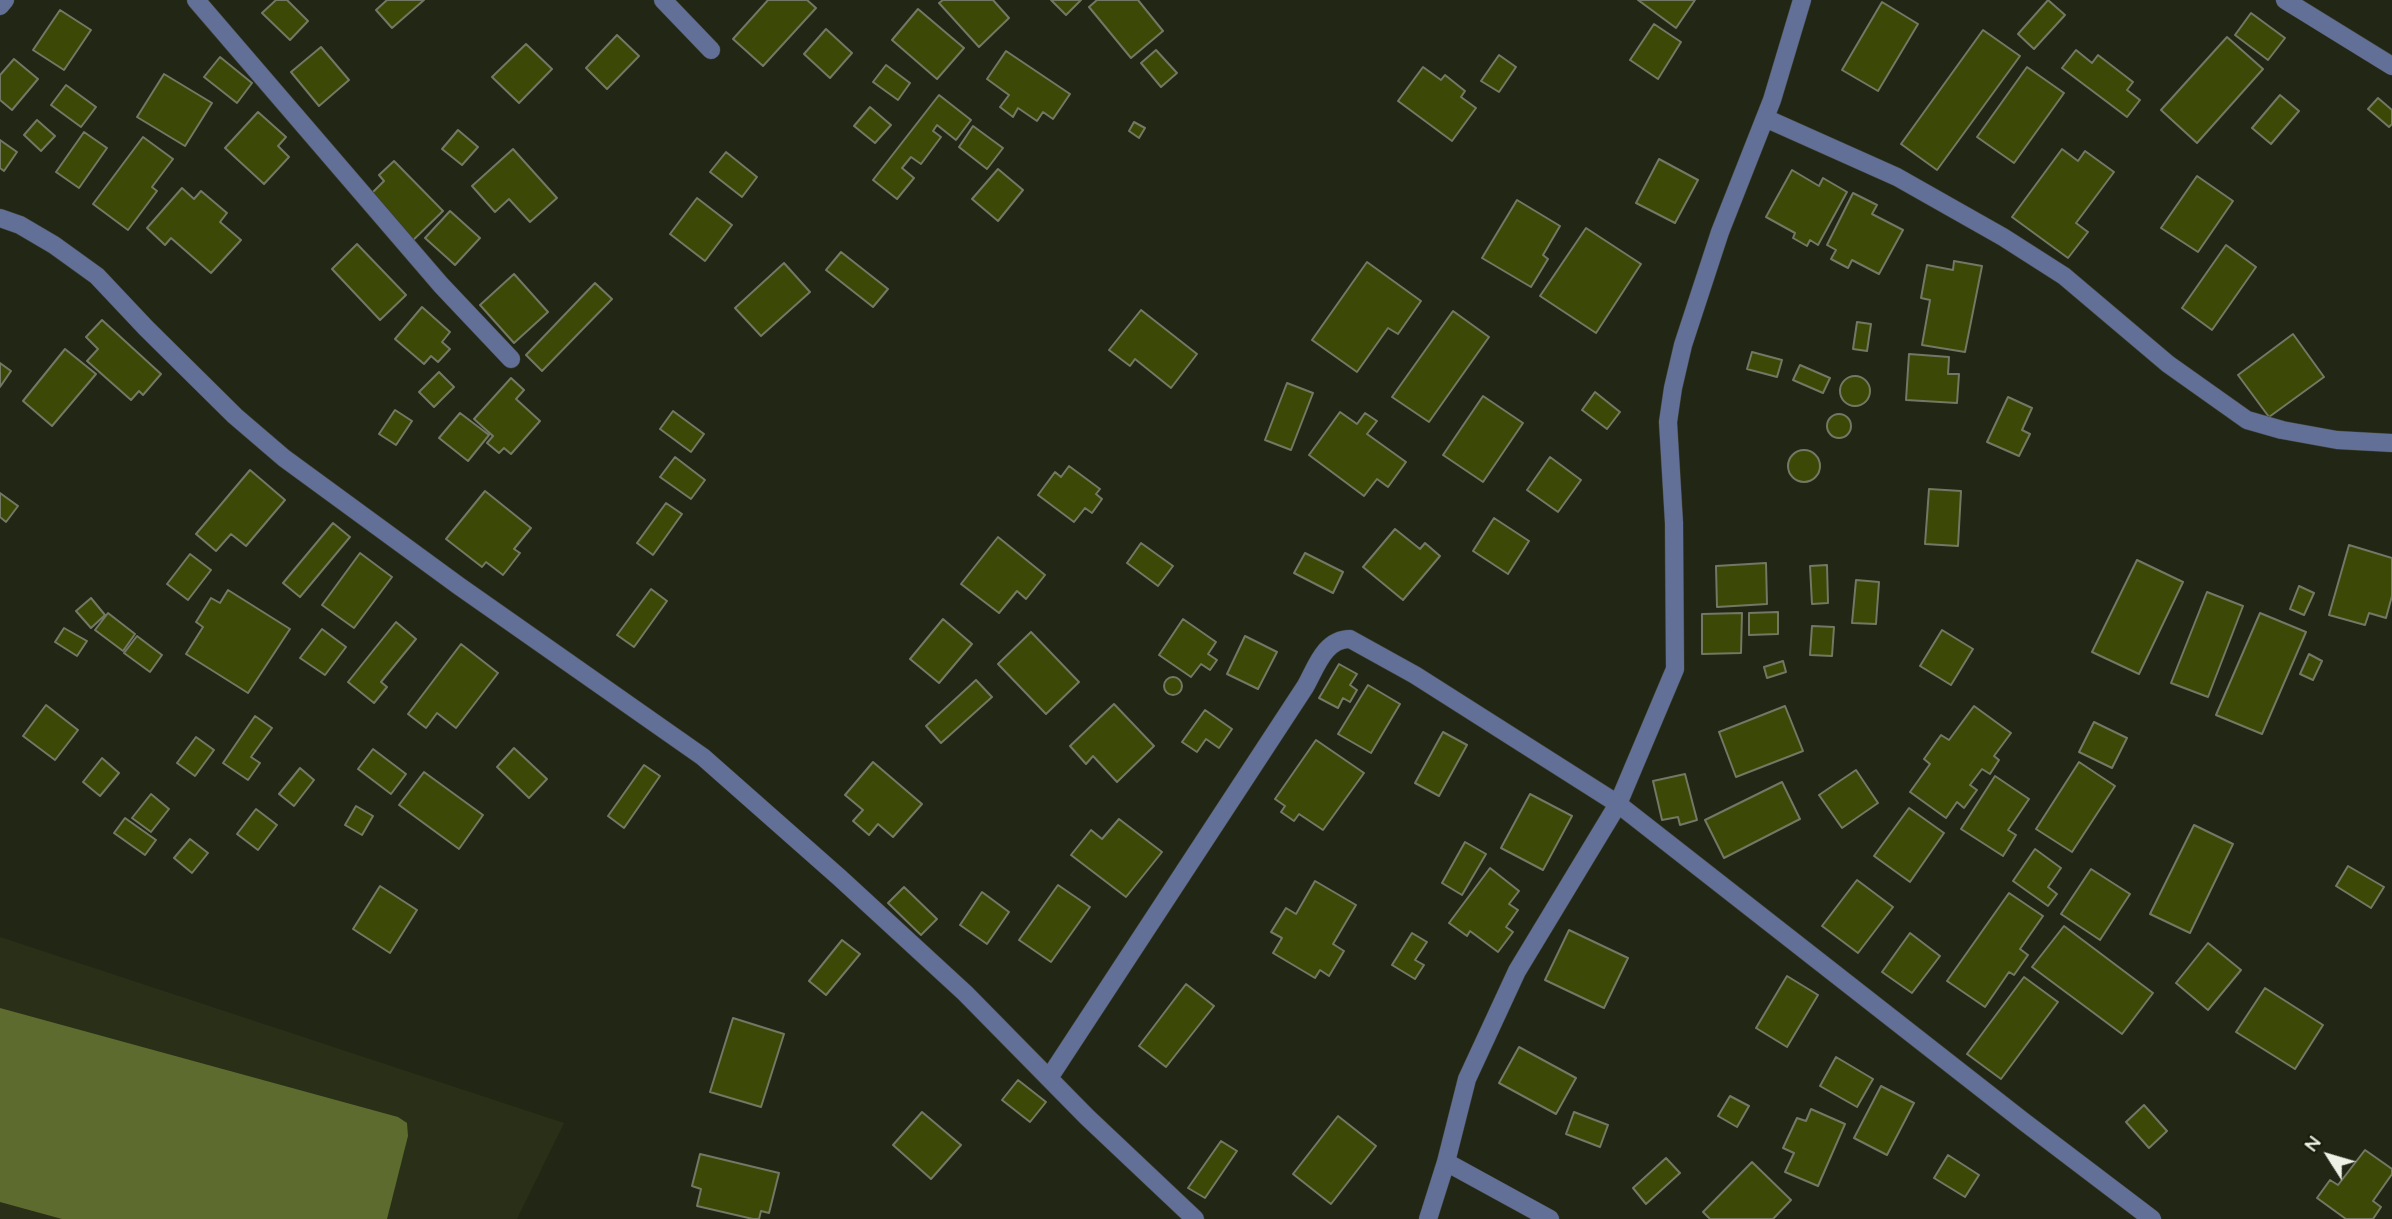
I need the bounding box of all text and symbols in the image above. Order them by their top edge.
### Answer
north arrow [2294,1121,2364,1191]
text: N [2298,1131,2326,1156]

